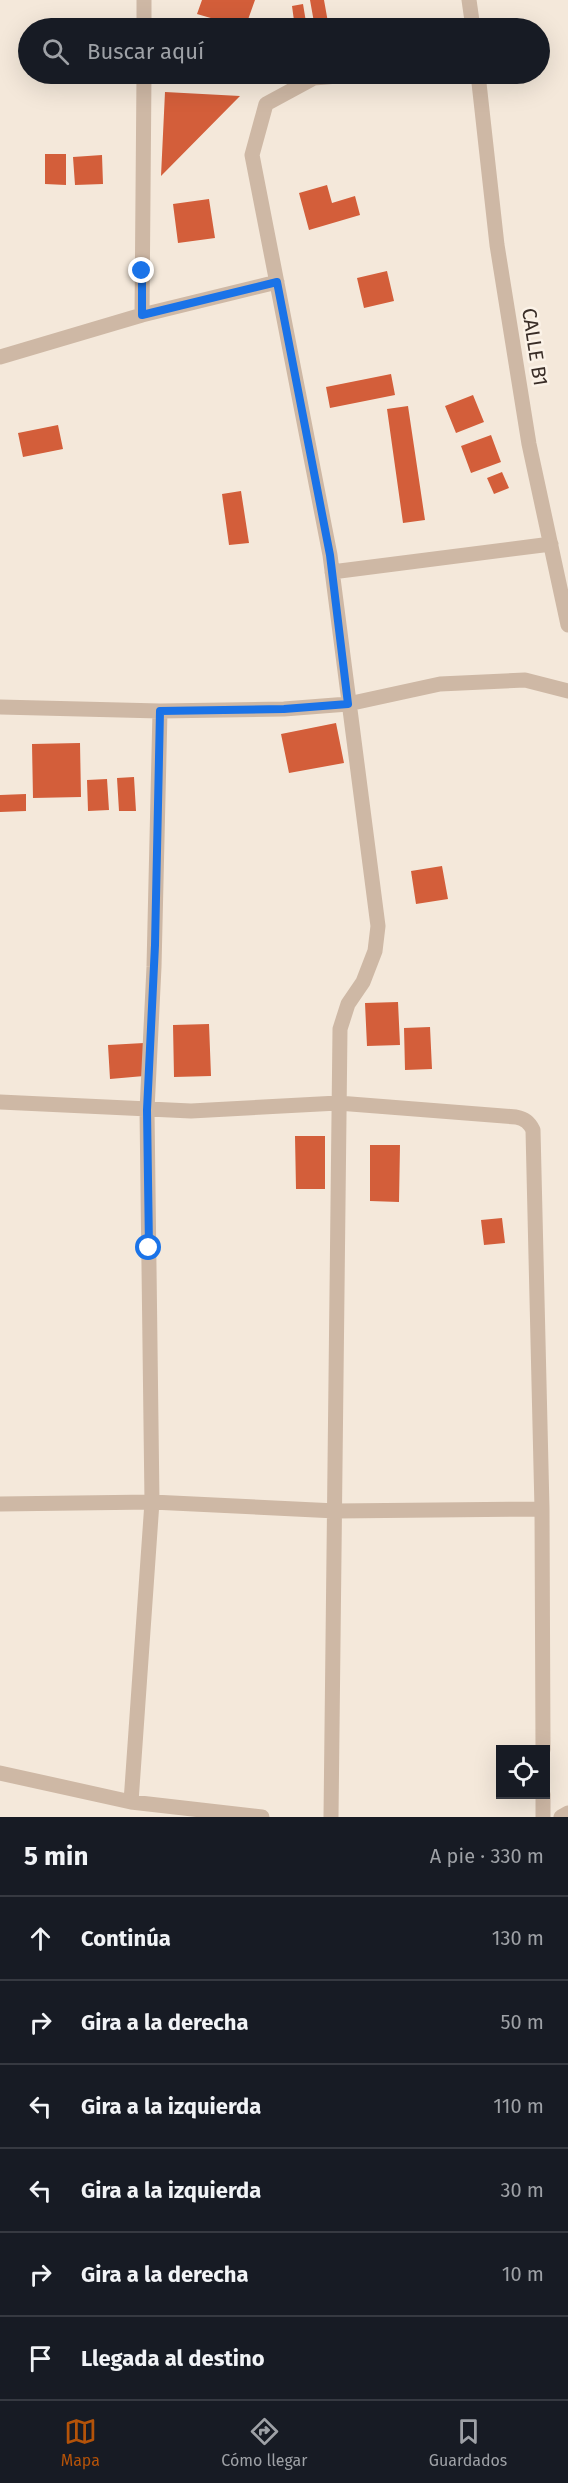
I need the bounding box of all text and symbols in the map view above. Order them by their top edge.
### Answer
search box [18,18,550,84]
icon: search [39,35,72,68]
text: Buscar aquí [87,38,204,65]
route end [128,257,154,283]
street label: CALLE B1 [517,306,553,388]
route start [135,1234,161,1260]
map controls [496,1745,550,1799]
button: locate [496,1745,550,1799]
text: 5 min [24,1841,88,1872]
text: A pie · 330 m [430,1844,544,1868]
icon: ahead [24,1922,57,1955]
text: Continúa [81,1925,171,1952]
text: 130 m [492,1926,544,1950]
icon: right [24,2006,57,2039]
text: Gira a la derecha [81,2009,249,2036]
text: 50 m [500,2010,544,2034]
icon: left [24,2090,57,2123]
text: Gira a la izquierda [81,2093,261,2120]
text: 110 m [493,2094,544,2118]
icon: left [24,2174,57,2207]
text: Gira a la izquierda [81,2177,261,2204]
text: 30 m [500,2178,544,2202]
icon: right [24,2258,57,2291]
text: Gira a la derecha [81,2261,249,2288]
text: 10 m [502,2262,544,2286]
icon: arrive [24,2342,57,2375]
text: Llegada al destino [81,2345,265,2372]
tab: Mapa [61,2415,100,2470]
tab: Cómo llegar [221,2415,307,2470]
tab: Guardados [429,2415,507,2470]

